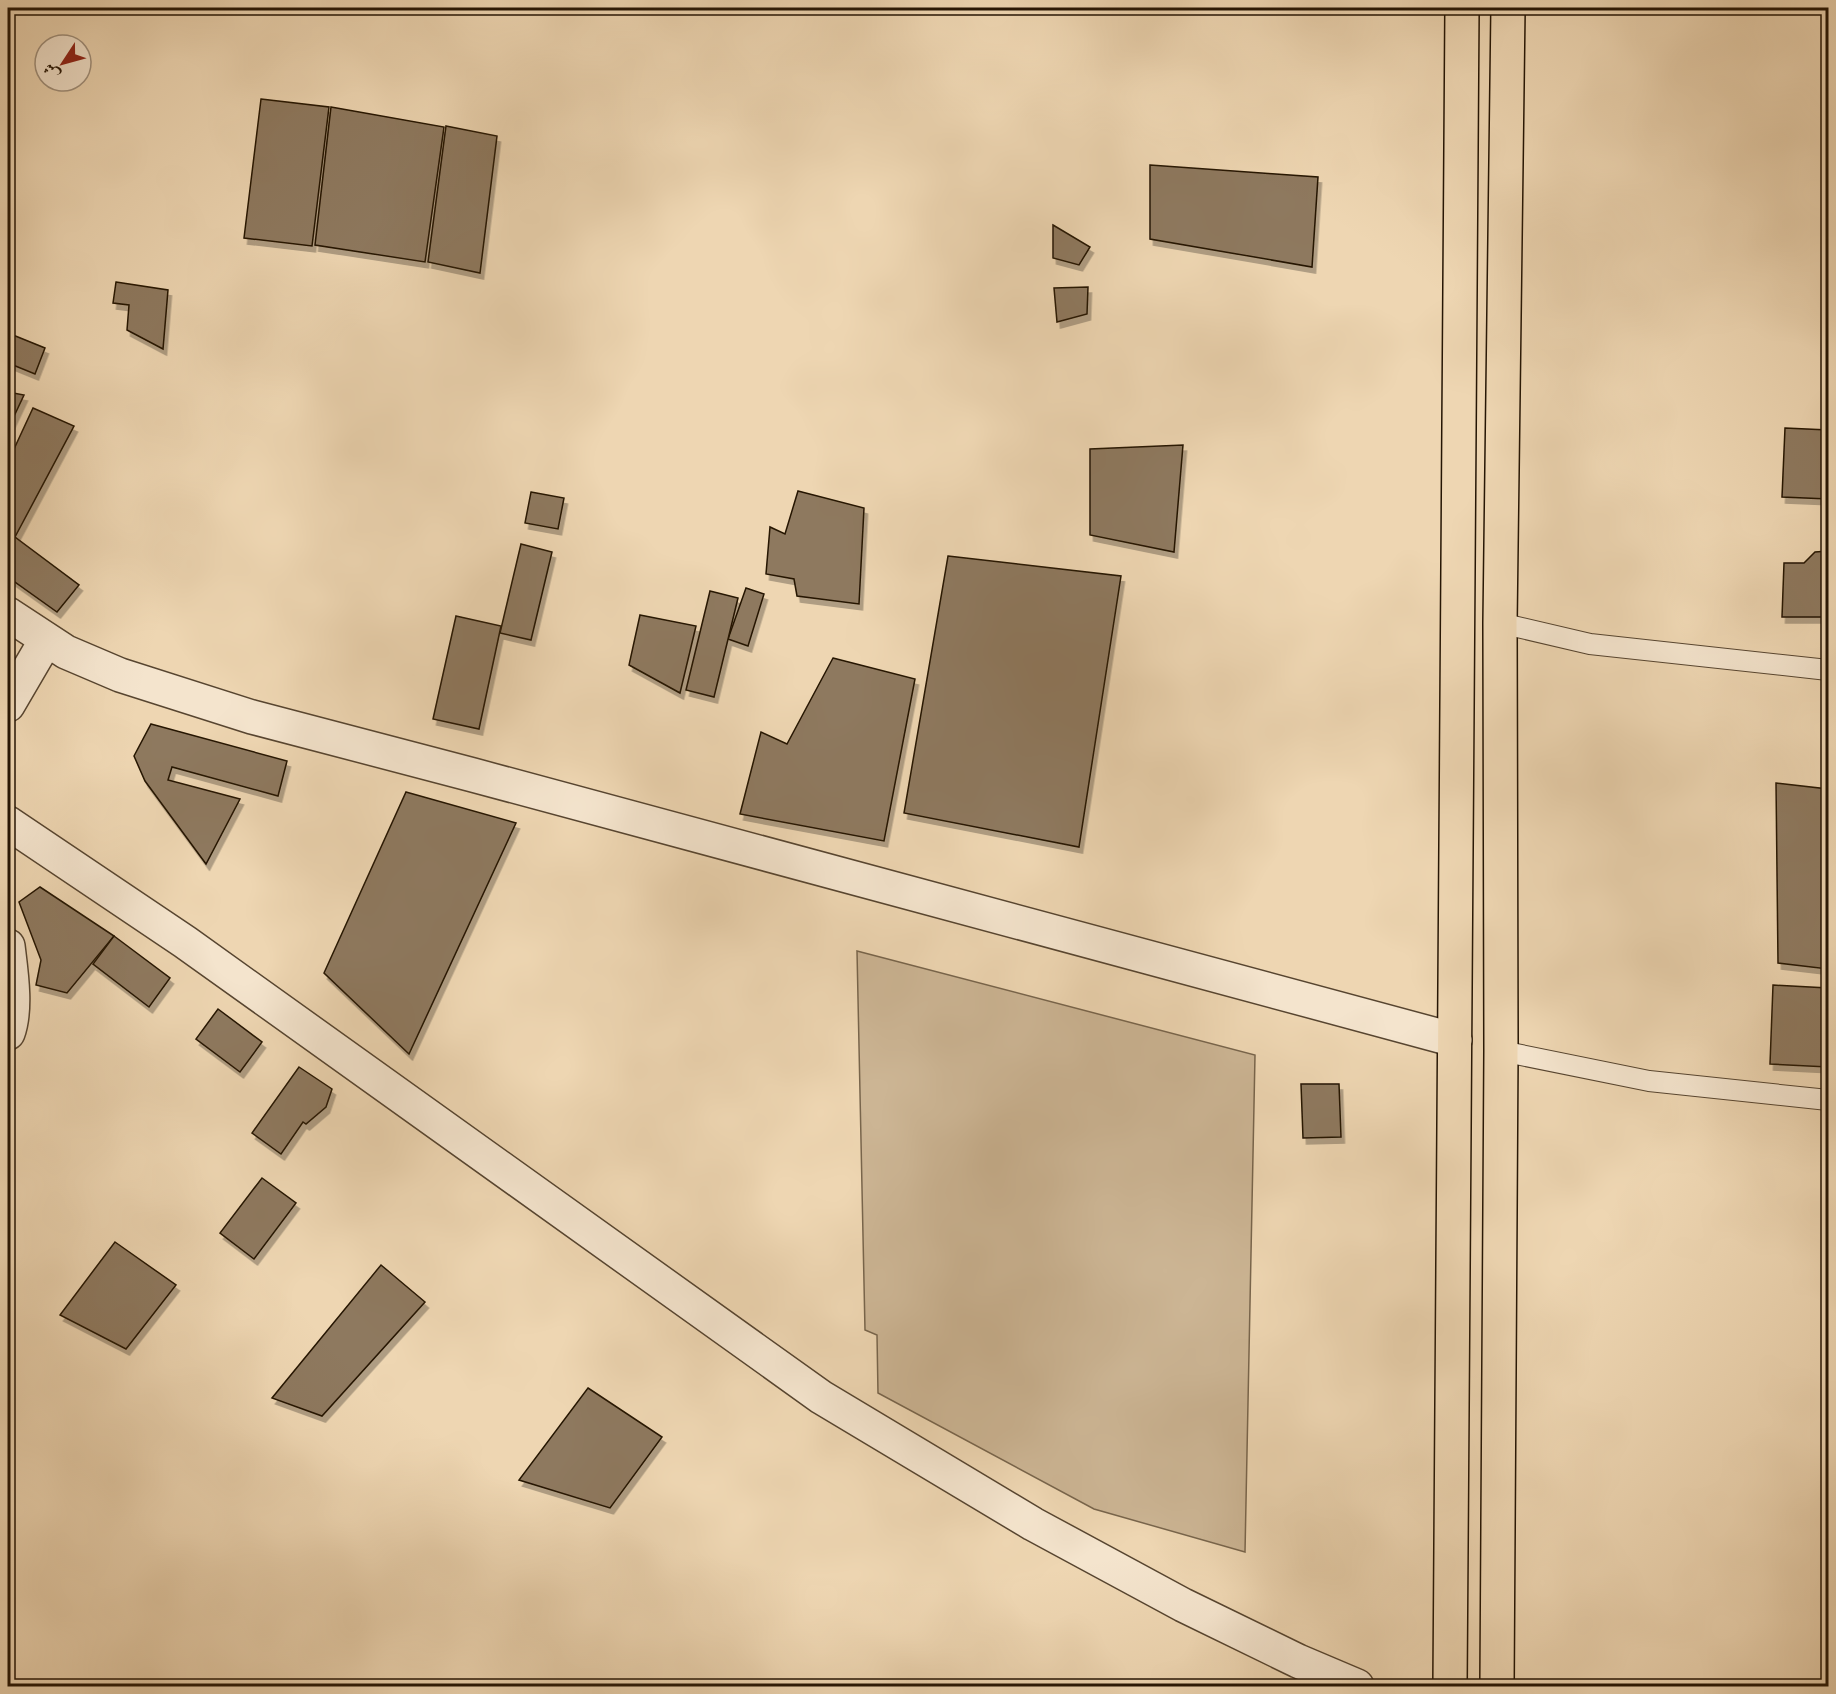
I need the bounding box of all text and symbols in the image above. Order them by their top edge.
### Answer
north arrow [33,33,93,93]
text: ش [38,59,64,84]

